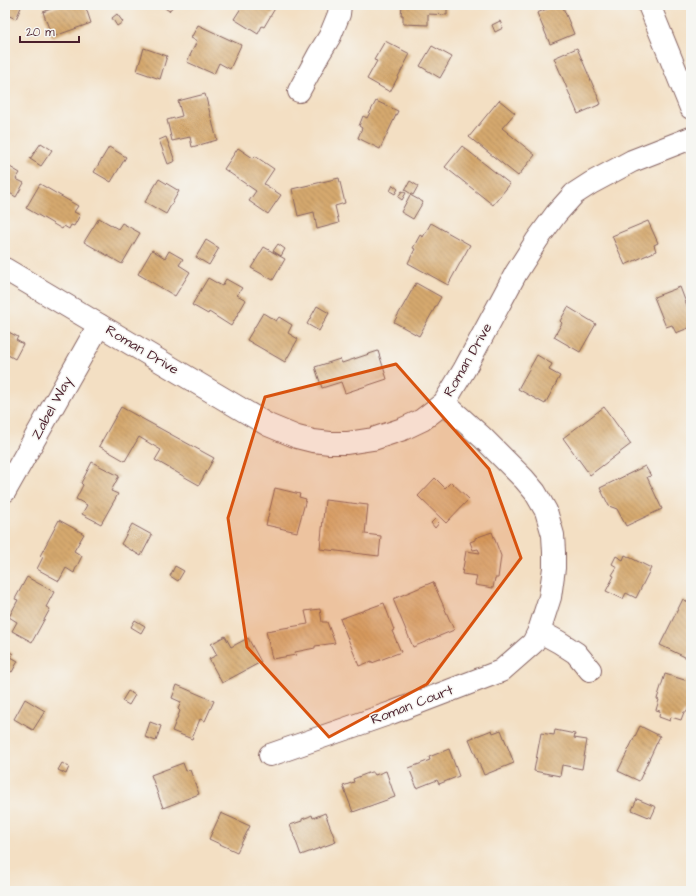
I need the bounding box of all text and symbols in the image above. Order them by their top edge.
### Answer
scale bar [20,18,79,44]
text: 20 m [26,24,55,41]
street label: Roman Drive [439,319,497,401]
street label: Roman Drive [102,320,183,380]
street label: Zabel Way [26,373,78,443]
street label: Roman Court [368,680,456,730]

